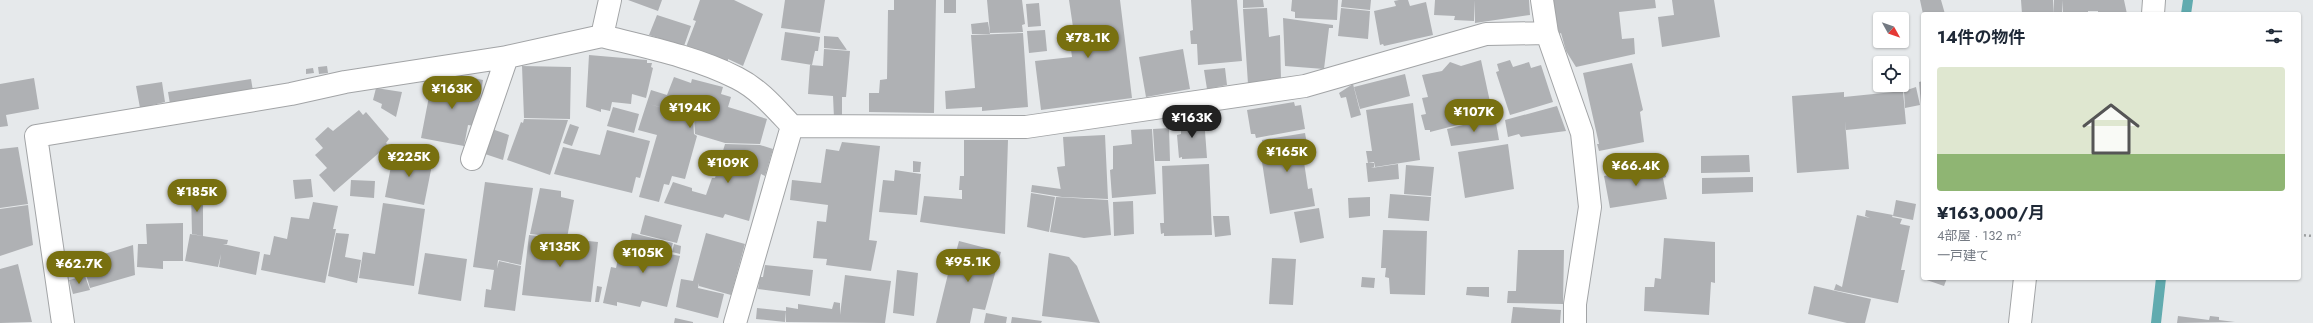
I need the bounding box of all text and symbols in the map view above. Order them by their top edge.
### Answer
north arrow [1873,12,1909,48]
map controls [1873,12,1909,92]
pin: ¥78.1K [1055,25,1121,59]
text: 14件の物件 [1937,25,2026,49]
icon: filters [2263,25,2285,47]
text: ¥78.1K [1066,28,1110,47]
button: locate [1873,56,1909,92]
pin: ¥163K [424,76,480,110]
text: ¥163K [431,79,473,98]
icon: home [2075,93,2147,165]
pin: ¥194K [662,95,718,129]
text: ¥194K [669,98,711,117]
pin: ¥107K [1446,99,1502,133]
text: ¥107K [1454,102,1494,121]
pin: ¥163K [1164,105,1220,139]
text: ¥163K [1171,108,1213,127]
pin: ¥165K [1259,139,1315,173]
text: ¥165K [1266,142,1308,161]
pin: ¥225K [381,144,437,178]
text: ¥225K [387,147,431,166]
pin: ¥109K [700,150,756,184]
text: ¥109K [707,153,749,172]
pin: ¥66.4K [1603,153,1669,187]
text: ¥66.4K [1612,156,1660,175]
pin: ¥185K [169,179,225,213]
text: ¥185K [177,182,217,201]
text: ¥163,000/月 [1937,201,2045,225]
text: 4部屋 · 132 m² [1937,226,2021,245]
pin: ¥135K [532,234,588,268]
text: ¥135K [540,237,580,256]
pin: ¥105K [615,240,671,274]
text: ¥105K [622,243,664,262]
text: 一戸建て [1937,246,1989,265]
pin: ¥95.1K [935,249,1001,283]
pin: ¥62.7K [46,251,112,285]
text: ¥95.1K [945,252,991,271]
text: ¥62.7K [55,254,103,273]

